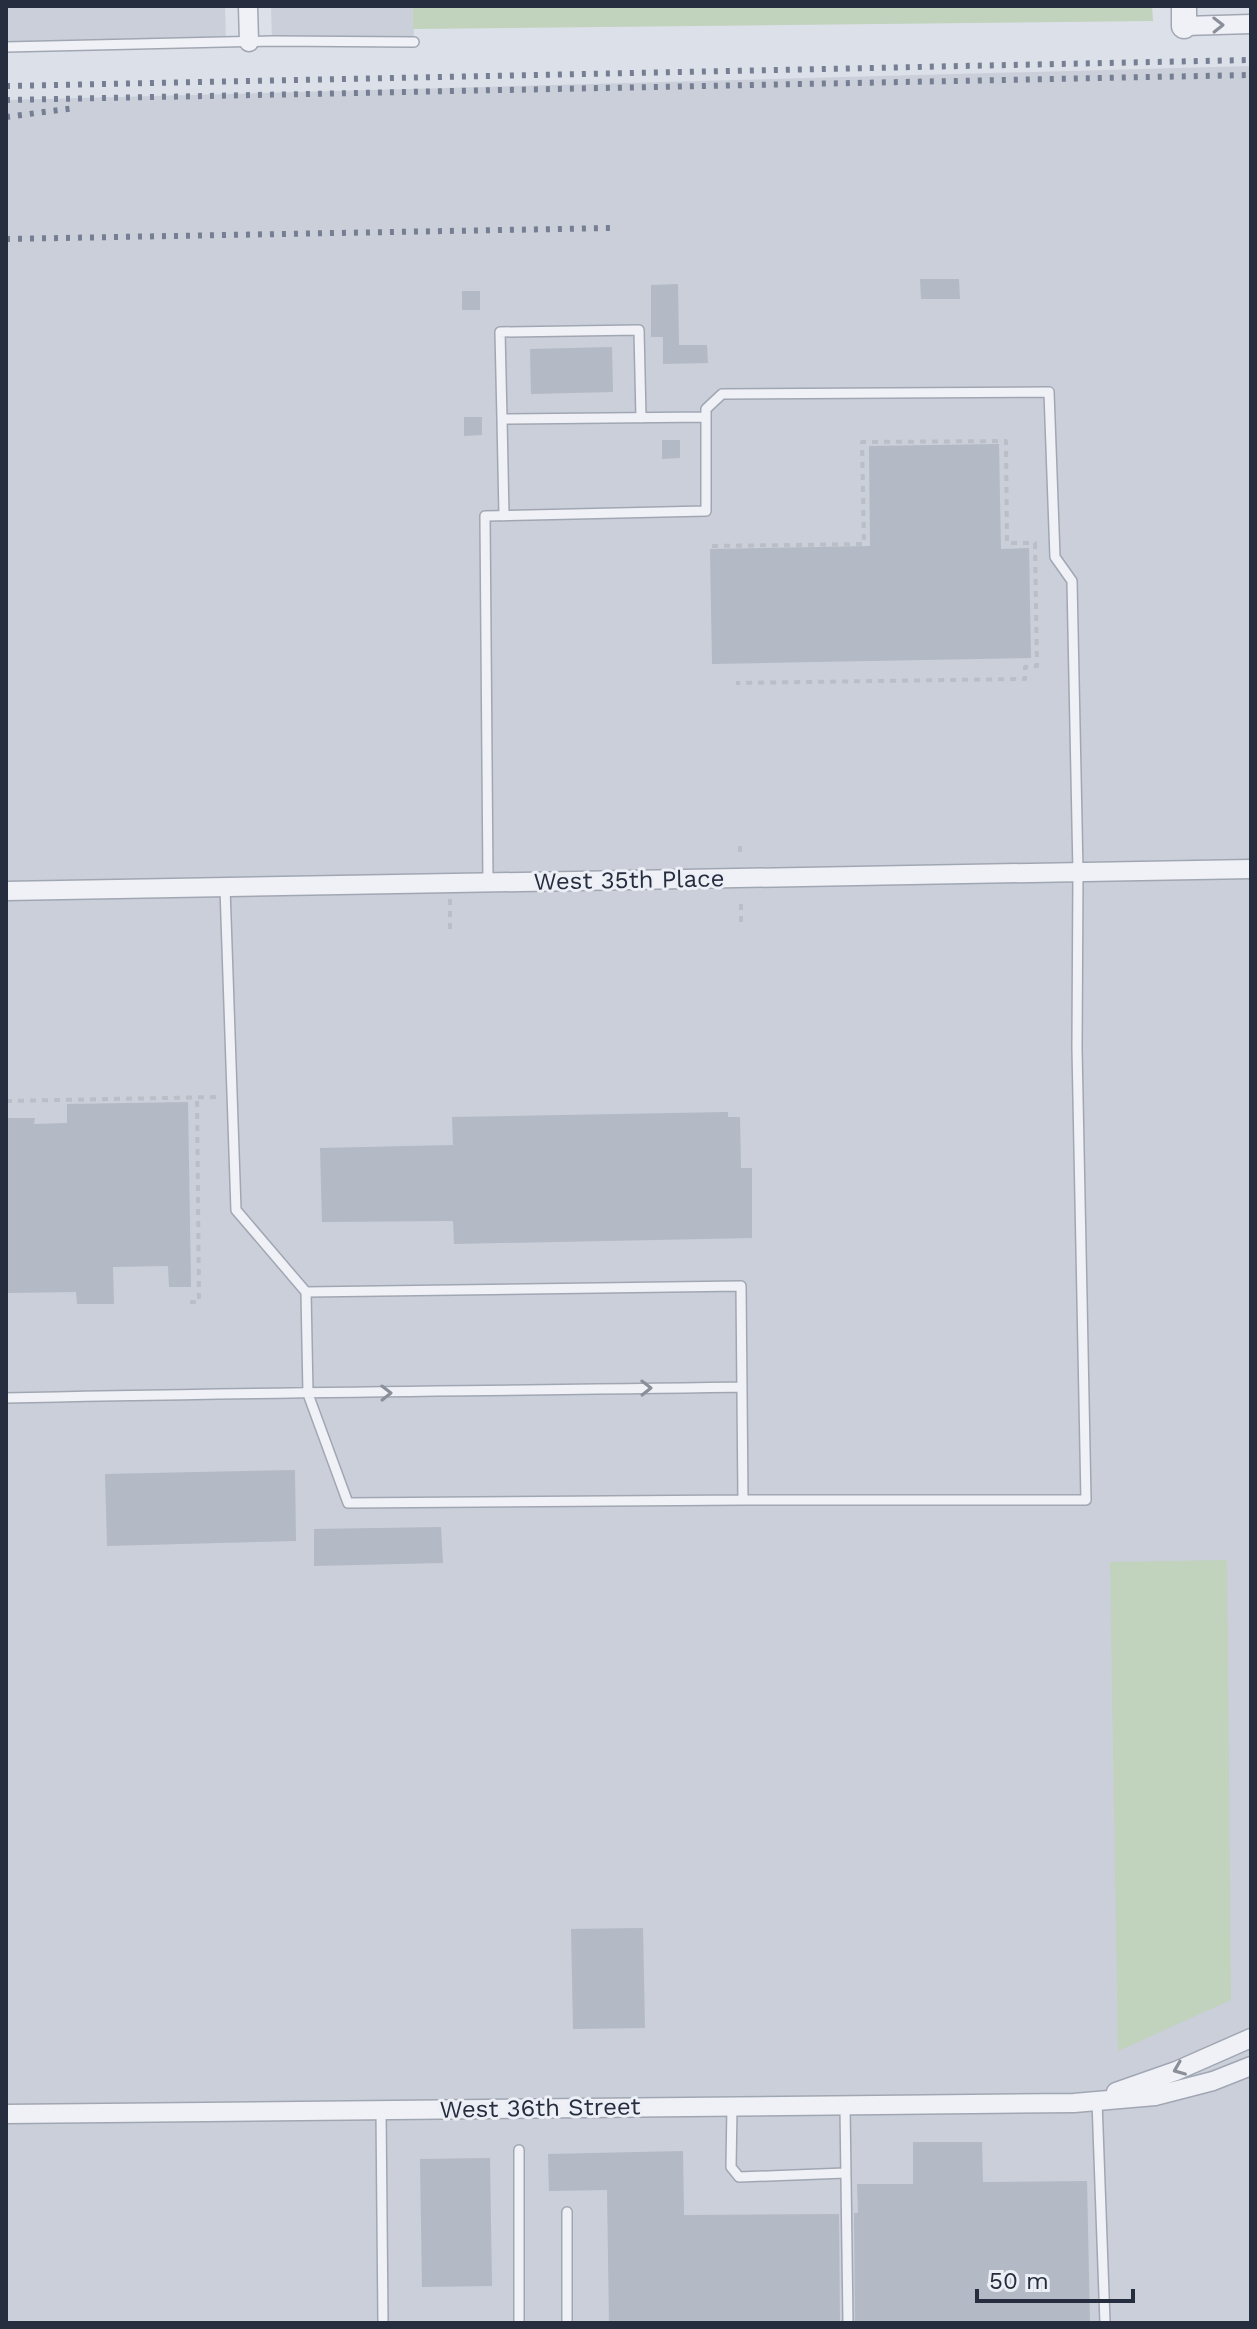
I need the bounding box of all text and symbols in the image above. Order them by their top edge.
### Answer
one-way arrow [1212,16,1225,34]
street label: West 35th Place [533,864,725,896]
one-way arrow [640,1380,653,1397]
one-way arrow [380,1384,393,1401]
one-way arrow [1173,2059,1187,2076]
street label: West 36th Street [439,2092,641,2124]
scale bar [977,2253,1133,2303]
text: 50 m [989,2267,1049,2295]

